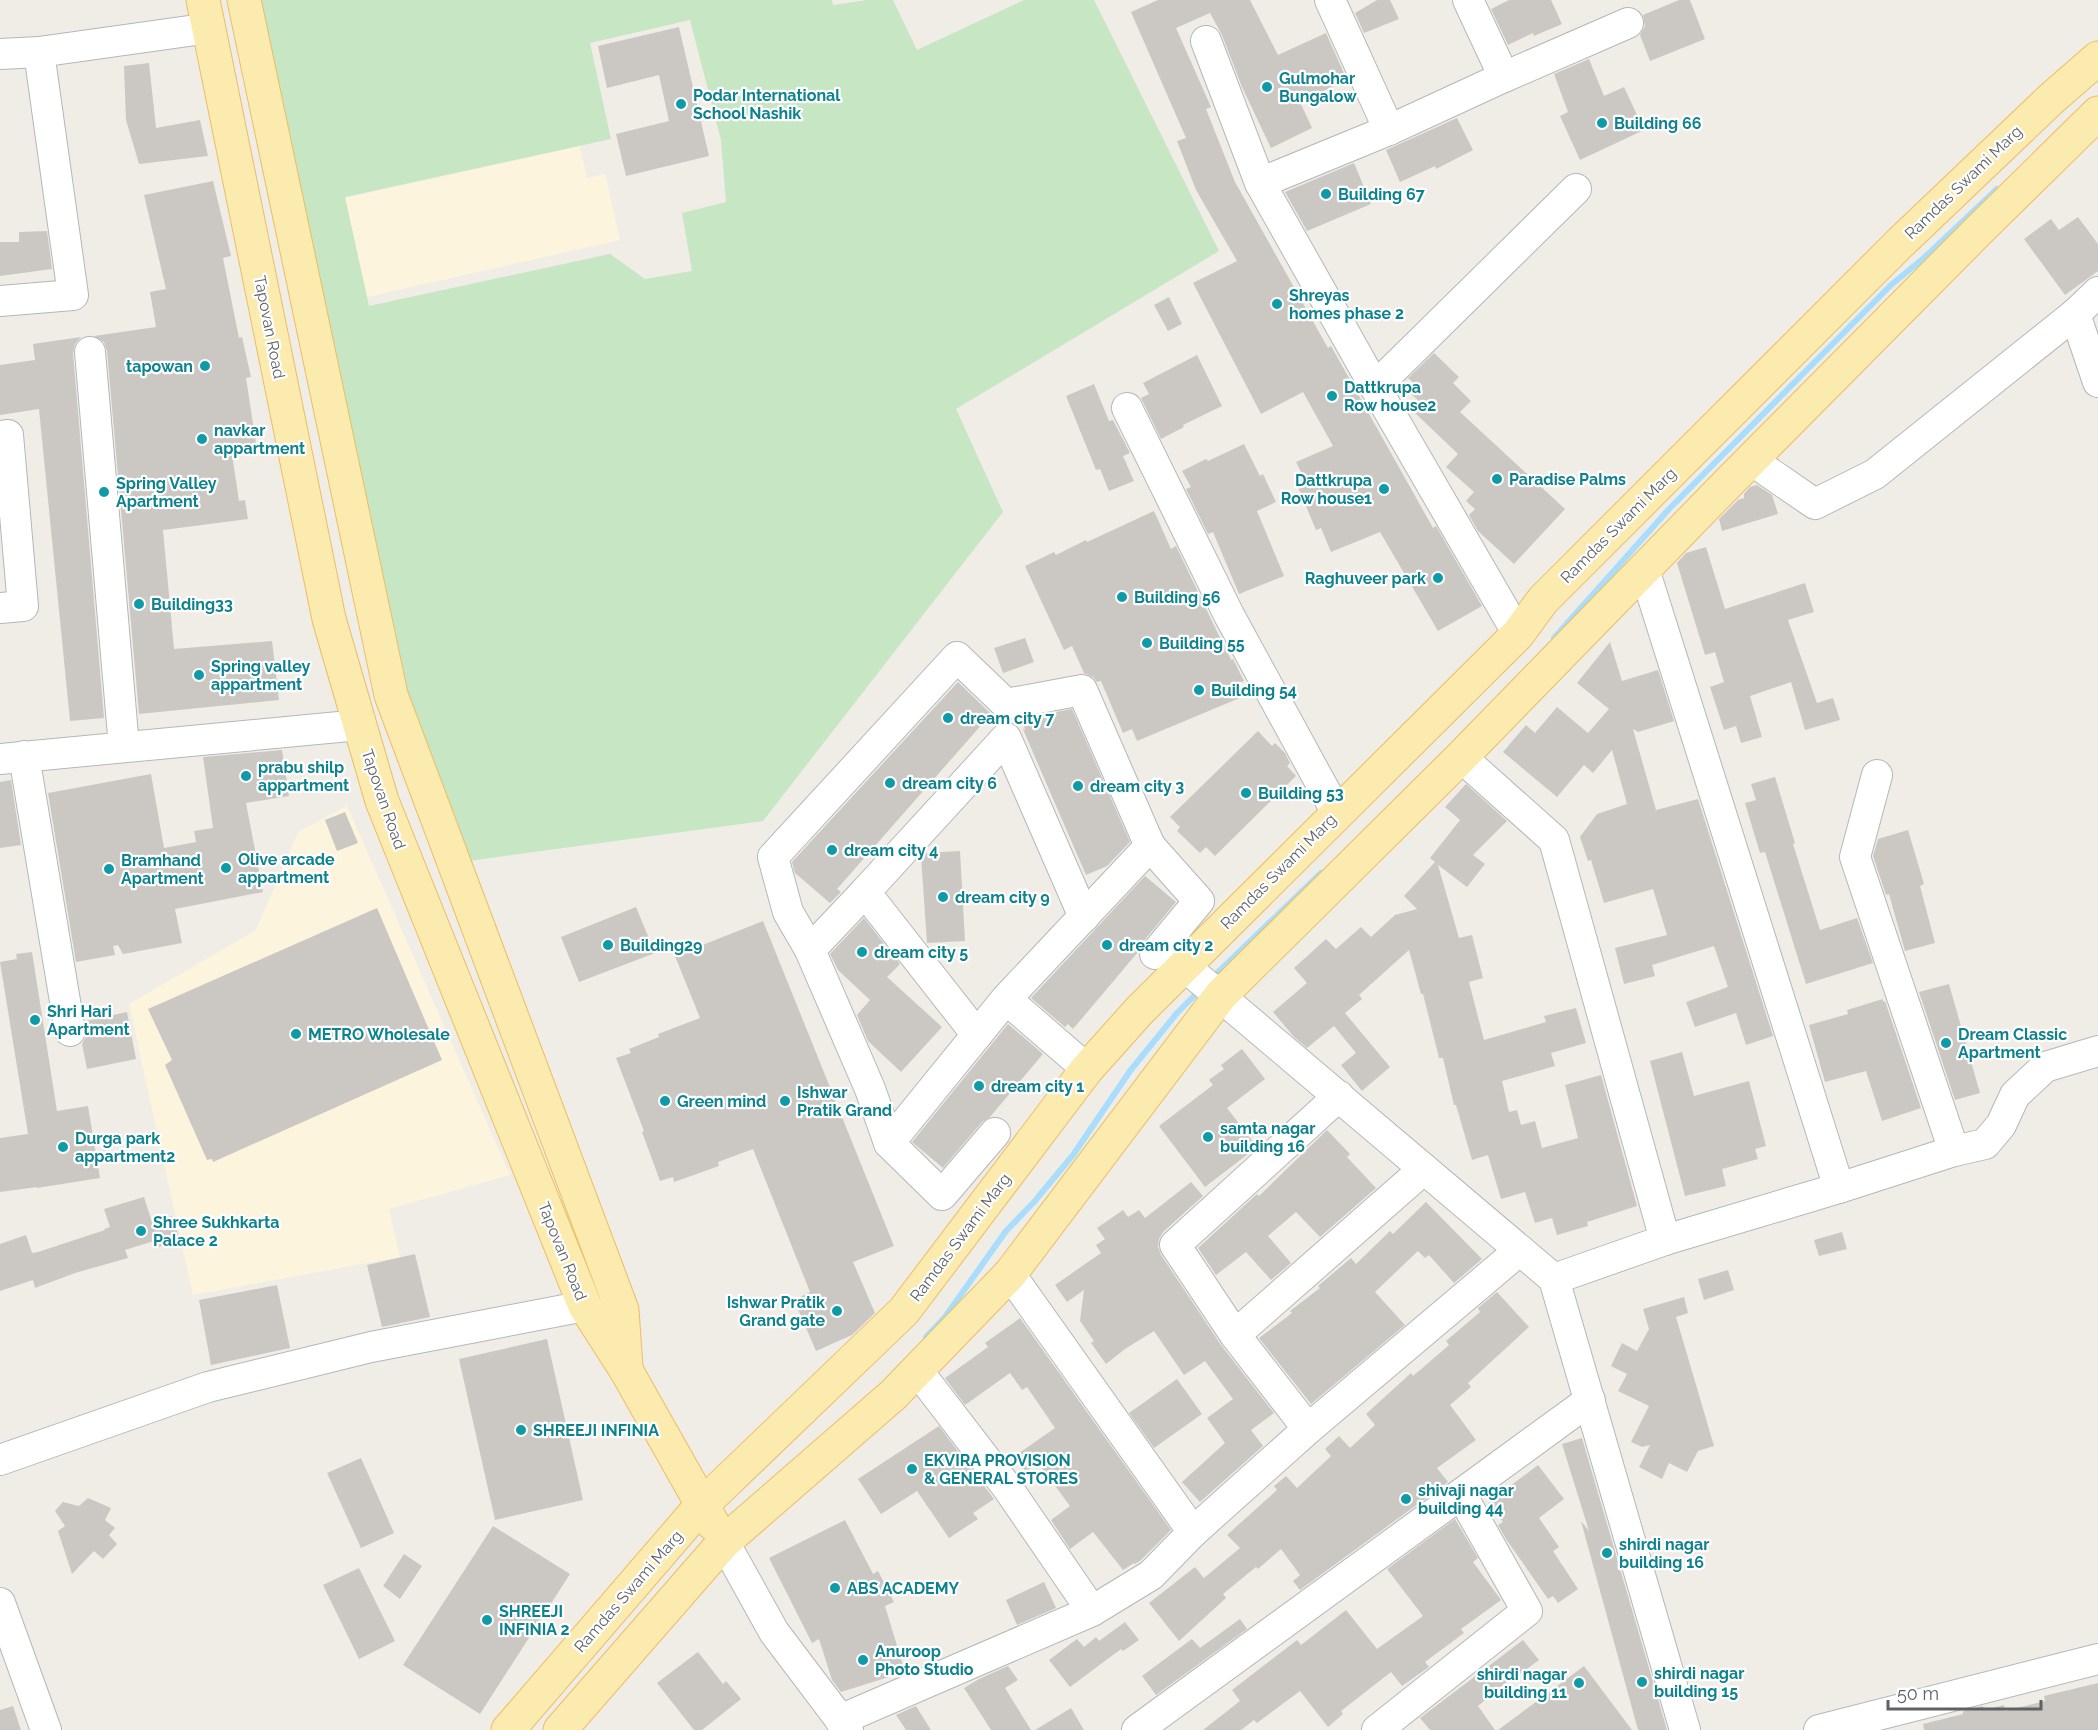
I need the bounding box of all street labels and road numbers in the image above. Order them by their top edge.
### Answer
street label: Ramdas Swami Marg [1901,122,2026,243]
street label: Tapovan Road [250,274,289,380]
street label: Ramdas Swami Marg [1557,464,1680,587]
street label: Tapovan Road [357,747,410,852]
street label: Ramdas Swami Marg [1217,810,1340,933]
street label: Ramdas Swami Marg [906,1170,1015,1305]
street label: Tapovan Road [534,1199,591,1303]
street label: Ramdas Swami Marg [570,1526,687,1656]

